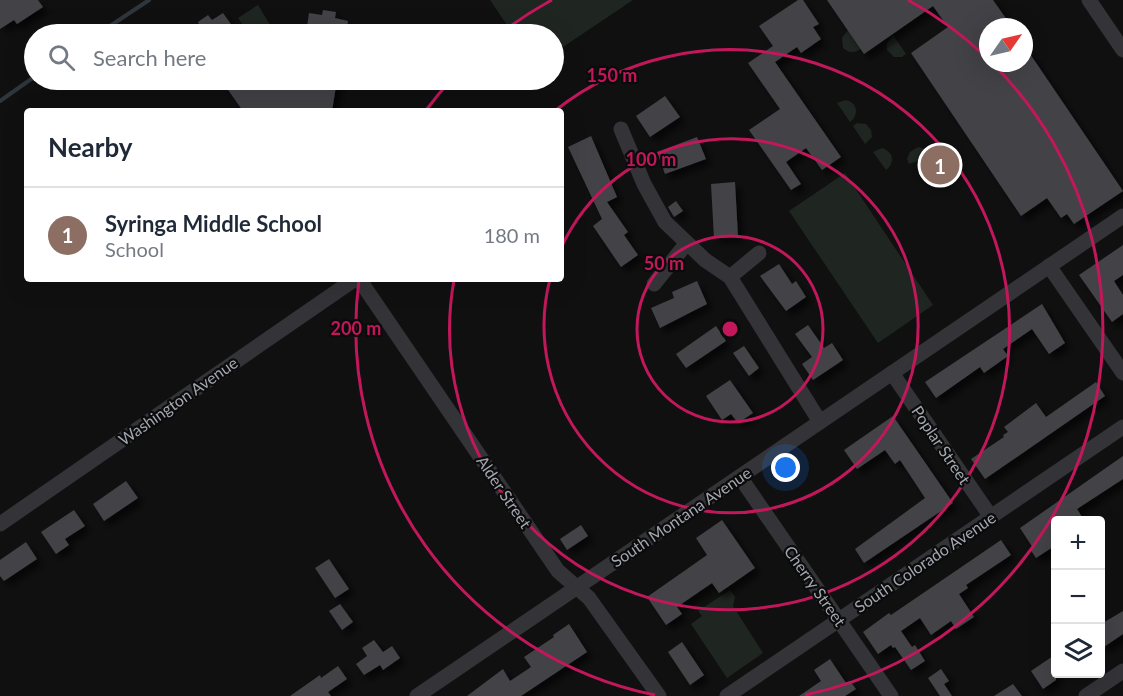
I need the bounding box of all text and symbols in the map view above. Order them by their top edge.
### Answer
north arrow [979,18,1033,72]
search box [24,24,564,90]
icon: search [45,41,78,74]
text: Search here [93,44,206,71]
text: 150 m [587,64,637,86]
text: Nearby [48,131,133,163]
pin: 1 [920,142,960,188]
text: 100 m [626,148,676,170]
text: Syringa Middle School [105,210,322,237]
text: 1 [62,223,73,247]
text: 180 m [484,223,540,247]
text: School [105,237,164,261]
text: 50 m [644,252,684,274]
text: 200 m [331,317,381,339]
centre of rings [720,319,740,339]
street label: Washington Avenue [115,352,241,449]
street label: Poplar Street [908,402,975,488]
street label: Alder Street [473,452,536,532]
your location [771,453,800,482]
street label: South Montana Avenue [607,463,754,571]
street label: South Colorado Avenue [851,507,999,616]
map controls [1051,516,1105,678]
button: + [1051,516,1105,570]
street label: Cherry Street [781,542,850,630]
button: − [1051,570,1105,624]
button: layers [1051,624,1105,678]

